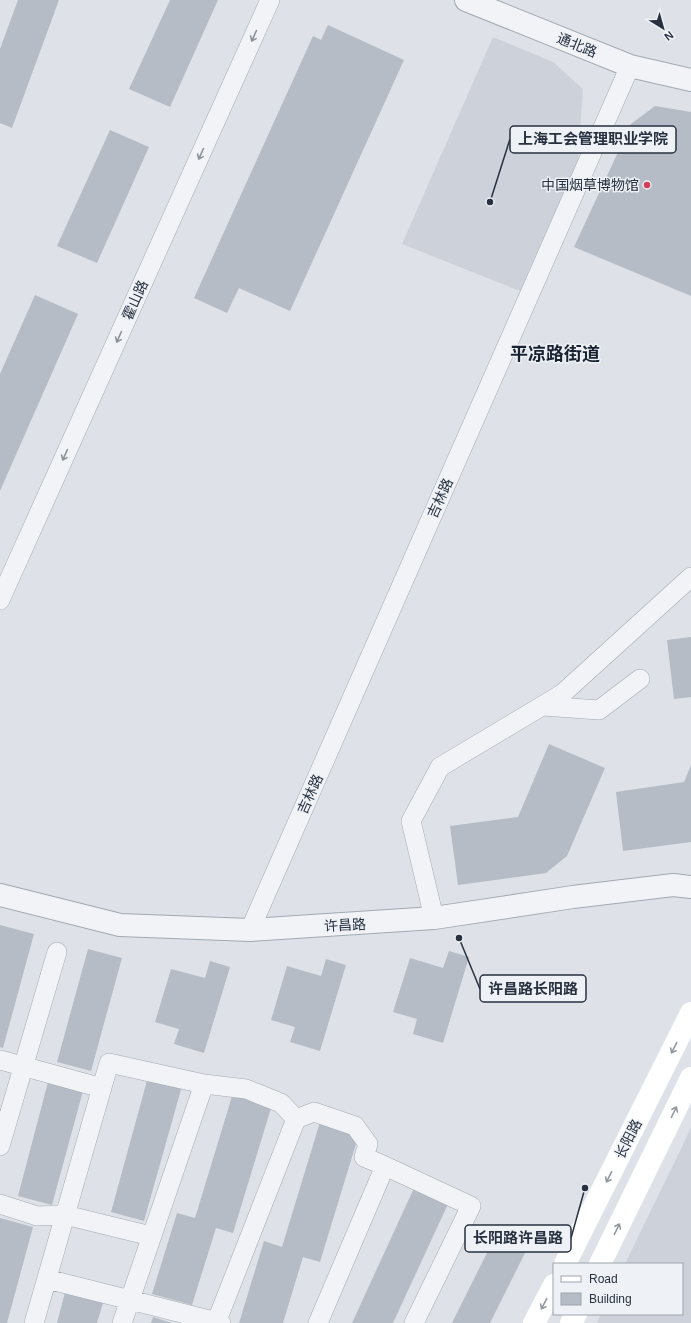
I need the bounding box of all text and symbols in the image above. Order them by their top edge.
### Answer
north arrow [643,8,683,48]
one-way arrow [250,29,257,41]
text: N [662,29,676,43]
street label: 通北路 [555,30,599,60]
callout: 上海工会管理职业学院 [510,126,676,153]
text: 上海工会管理职业学院 [518,130,668,147]
one-way arrow [197,148,204,160]
place label: 中国烟草博物馆 [541,177,639,193]
marker: 中国烟草博物馆 [642,180,652,190]
street label: 霍山路 [119,278,151,322]
one-way arrow [114,330,122,342]
district label: 平凉路街道 [510,344,600,364]
one-way arrow [61,449,68,461]
street label: 吉林路 [424,476,456,520]
street label: 吉林路 [294,772,326,816]
street label: 许昌路 [324,916,366,934]
callout: 许昌路长阳路 [480,975,586,1002]
text: 许昌路长阳路 [488,980,578,997]
one-way arrow [669,1042,677,1054]
one-way arrow [671,1106,678,1118]
street label: 长阳路 [611,1117,645,1161]
one-way arrow [605,1170,612,1182]
one-way arrow [614,1223,621,1235]
callout: 长阳路许昌路 [465,1225,571,1252]
text: 长阳路许昌路 [473,1229,563,1246]
legend [553,1263,683,1315]
text: Road [589,1272,618,1286]
text: Building [589,1292,632,1306]
one-way arrow [540,1298,547,1310]

